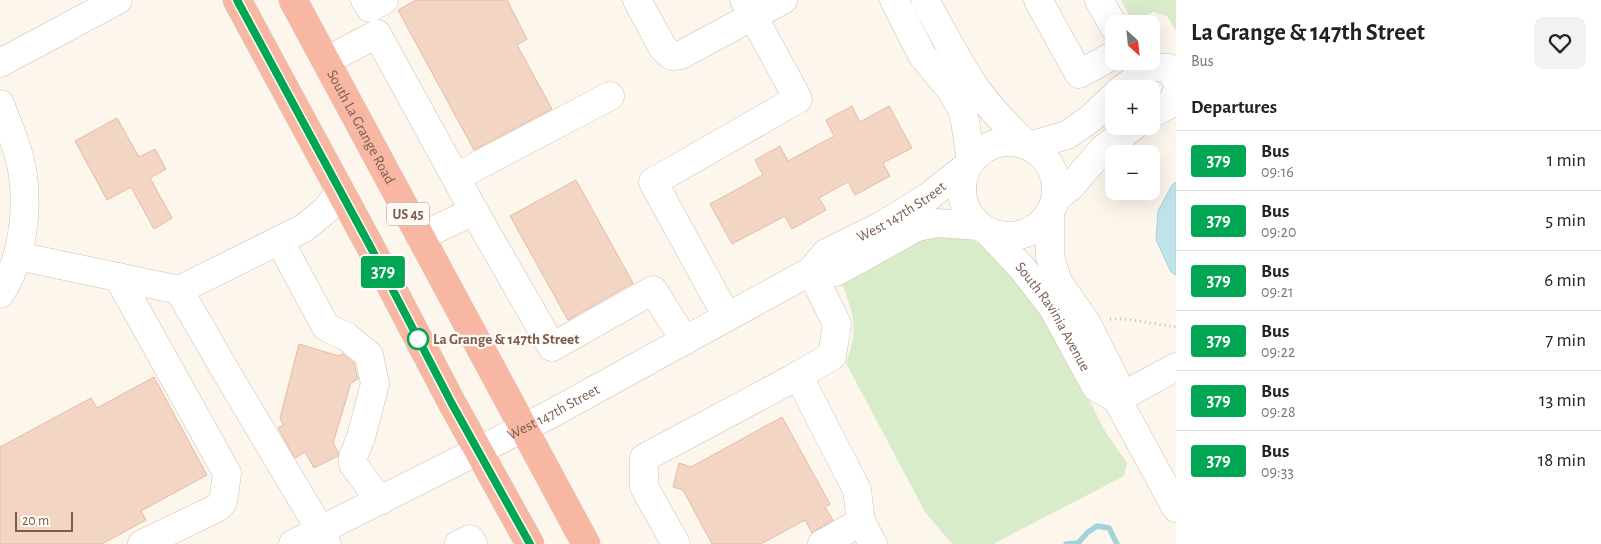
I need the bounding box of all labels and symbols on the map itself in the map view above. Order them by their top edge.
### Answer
north arrow [1105,15,1160,70]
street label: South La Grange Road [324,68,398,187]
street label: West 147th Street [854,179,949,245]
road number: US 45 [387,202,429,225]
line badge: 379 [354,256,412,288]
street label: South Ravinia Avenue [1013,259,1093,374]
marker: La Grange & 147th Street [407,328,429,350]
place label: La Grange & 147th Street [433,332,579,347]
street label: West 147th Street [505,382,602,443]
scale bar [15,509,72,532]

